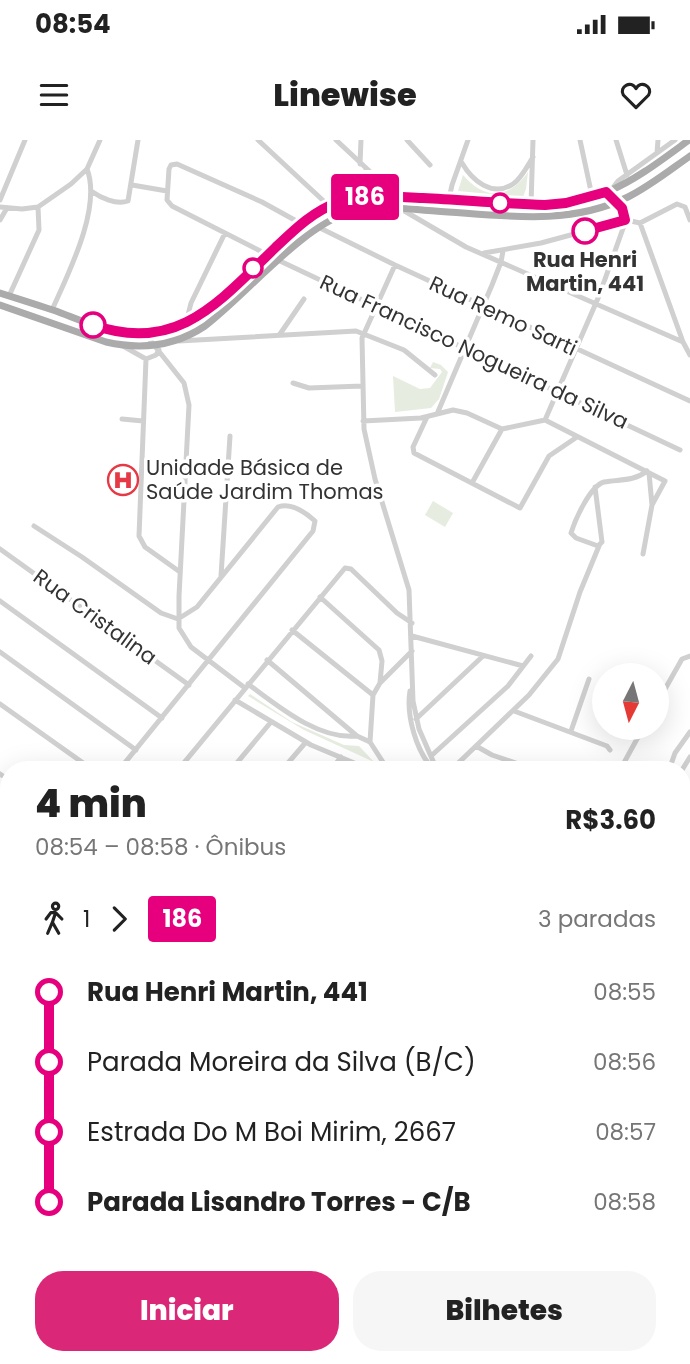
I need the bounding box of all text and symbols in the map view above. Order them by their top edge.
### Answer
text: 08:54 [35,6,111,42]
text: Linewise [273,72,417,117]
icon: menu [35,76,73,114]
icon: heart [617,76,655,114]
line badge: 186 [325,174,405,220]
text: 186 [345,180,385,213]
unlabelled marker [490,193,510,213]
marker: Rua Henri Martin, 441 [572,218,598,244]
place label: Rua Henri Martin, 441 [526,245,644,298]
unlabelled marker [243,258,263,278]
street label: Rua Francisco Nogueira da Silva [315,267,633,436]
street label: Rua Remo Sarti [425,269,582,362]
unlabelled marker [80,312,106,338]
place label: Unidade Básica de Saúde Jardim Thomas [146,453,384,506]
hospital icon: Unidade Básica de Saúde Jardim Thomas [106,463,140,497]
street label: Rua Cristalina [28,562,163,671]
north arrow [592,663,668,740]
map controls [592,663,669,740]
text: 4 min [35,777,147,830]
text: R$3.60 [565,802,656,838]
text: 08:54 – 08:58 · Ônibus [35,831,286,863]
icon: walk [35,900,73,938]
icon: forward [100,900,138,938]
text: 186 [162,902,202,935]
text: 1 [83,903,90,935]
text: 3 paradas [538,903,656,935]
text: Rua Henri Martin, 441 [87,974,368,1010]
text: 08:55 [593,976,656,1008]
text: Parada Moreira da Silva (B/C) [87,1044,476,1080]
text: 08:56 [593,1046,656,1078]
text: Estrada Do M Boi Mirim, 2667 [87,1114,456,1150]
text: 08:57 [595,1116,656,1148]
text: Parada Lisandro Torres - C/B [87,1184,471,1220]
text: 08:58 [593,1186,656,1218]
button: Iniciar [35,1271,339,1351]
button: Bilhetes [353,1271,656,1351]

